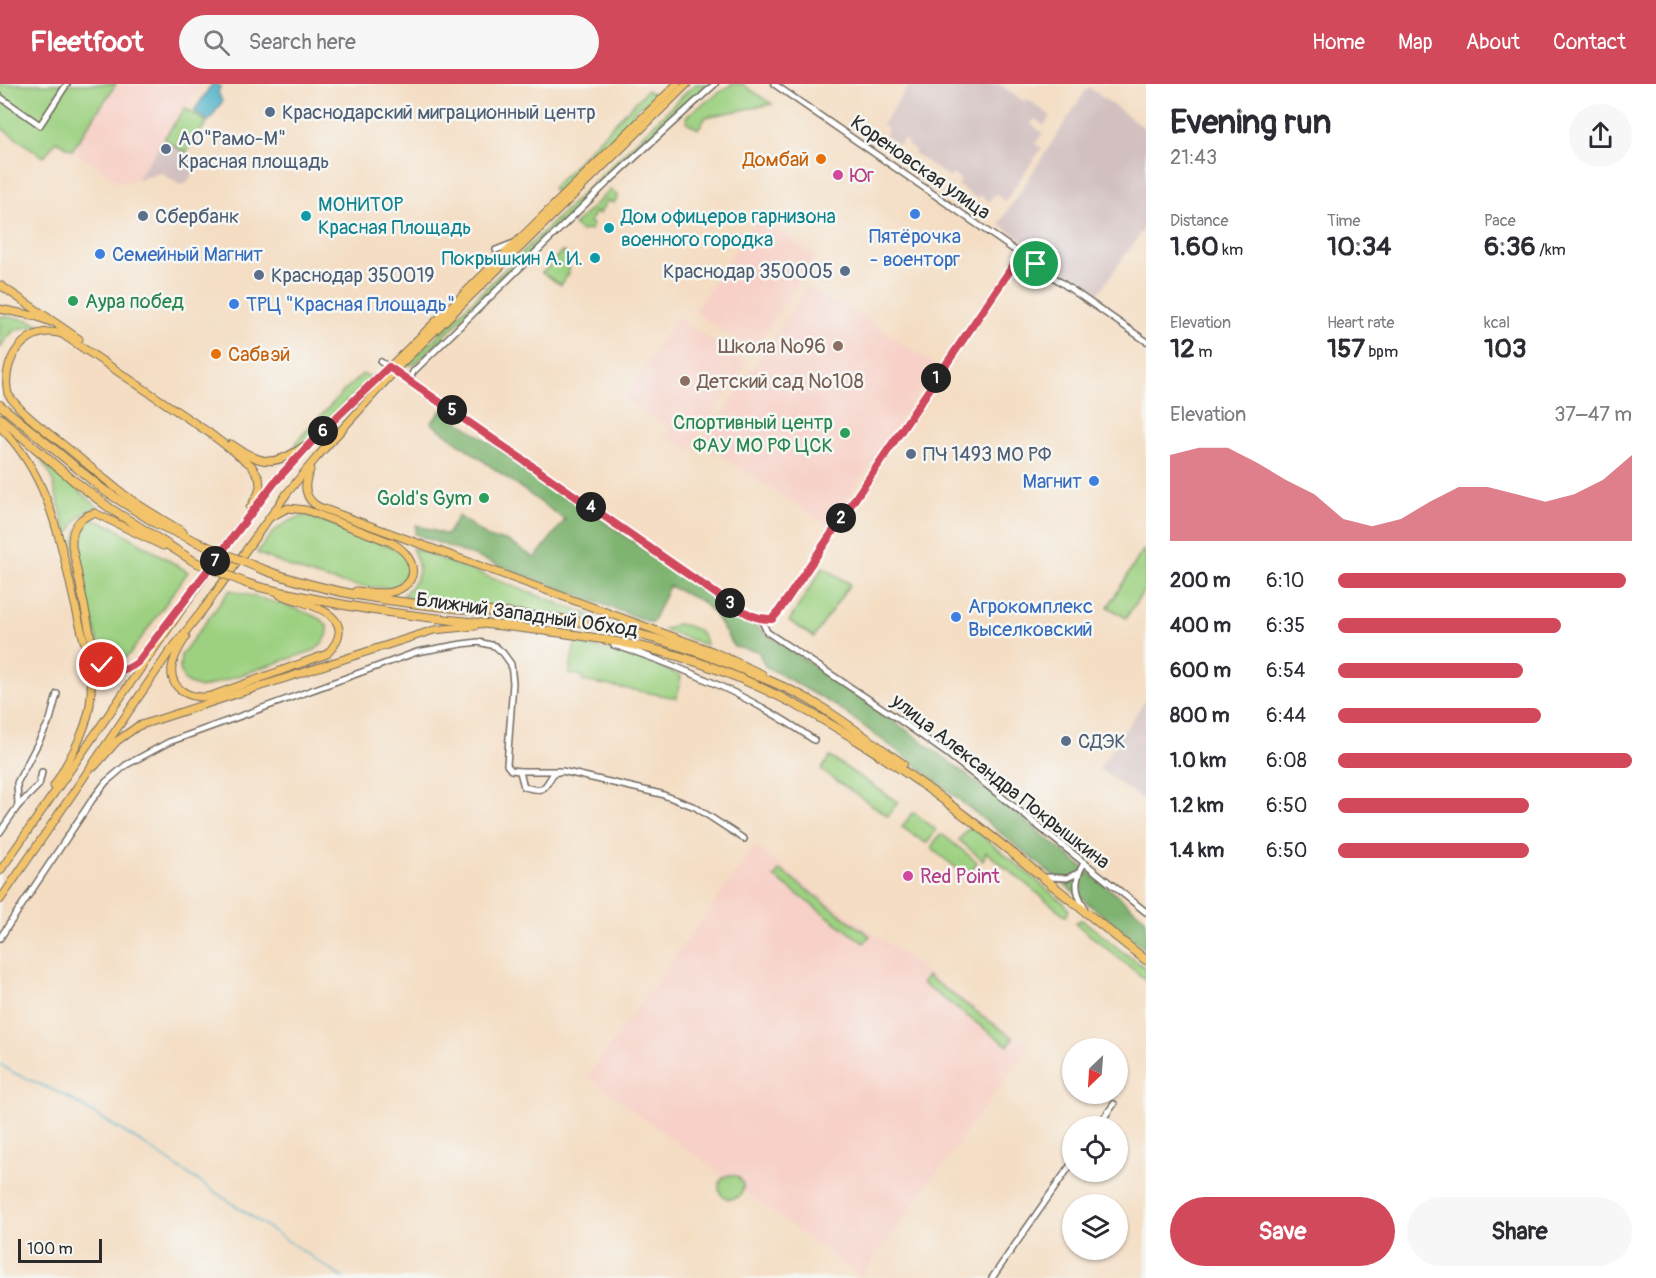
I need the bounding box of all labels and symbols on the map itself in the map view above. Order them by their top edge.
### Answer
place label: Краснодарский миграционный центр [282,100,596,125]
marker: Краснодарский миграционный центр [263,105,277,119]
street label: Кореновская улица [846,110,996,225]
place label: АО"Рамо-М" Красная площадь [178,126,330,174]
marker: АО"Рамо-М" Красная площадь [159,142,173,156]
place label: Домбай [742,147,809,172]
marker: Домбай [814,152,828,166]
place label: Юг [850,163,874,188]
marker: Юг [831,168,845,182]
place label: МОНИТОР Красная Площадь [318,192,471,240]
place label: Сбербанк [155,204,239,229]
place label: Дом офицеров гарнизона военного городка [620,204,836,252]
marker: Пятёрочка - военторг [908,207,922,221]
marker: Сбербанк [136,209,150,223]
marker: МОНИТОР Красная Площадь [299,209,313,223]
marker: Дом офицеров гарнизона военного городка [602,221,616,235]
place label: Пятёрочка - военторг [869,224,961,272]
pin [1010,238,1061,289]
place label: Семейный Магнит [112,242,263,267]
place label: Покрышкин А. И. [442,246,583,271]
marker: Семейный Магнит [93,247,107,261]
marker: Покрышкин А. И. [588,251,602,265]
place label: Краснодар 350005 [663,259,833,284]
place label: Краснодар 350019 [271,263,435,288]
marker: Краснодар 350005 [838,264,852,278]
marker: Краснодар 350019 [252,268,266,282]
place label: Аура побед [85,289,184,314]
place label: ТРЦ "Красная Площадь" [246,292,455,317]
marker: Аура побед [66,294,80,308]
marker: ТРЦ "Красная Площадь" [227,297,241,311]
place label: Школа №96 [718,334,826,359]
marker: Школа №96 [831,339,845,353]
place label: Сабвэй [228,342,290,367]
marker: Сабвэй [209,347,223,361]
pin: 1 [921,363,951,393]
place label: Детский сад №108 [696,369,864,394]
marker: Детский сад №108 [678,374,692,388]
pin: 5 [437,395,467,425]
place label: Спортивный центр ФАУ МО РФ ЦСК [673,410,833,458]
pin: 6 [308,416,338,446]
marker: Спортивный центр ФАУ МО РФ ЦСК [838,426,852,440]
place label: ПЧ 1493 МО РФ [923,442,1052,467]
marker: ПЧ 1493 МО РФ [904,447,918,461]
place label: Магнит [1023,469,1082,494]
marker: Магнит [1087,474,1101,488]
place label: Gold's Gym [377,486,472,511]
marker: Gold's Gym [477,491,491,505]
pin: 4 [576,492,606,522]
pin: 2 [826,503,856,533]
pin: 7 [200,546,230,576]
street label: Ближний Западный Обход [415,587,639,642]
pin: 3 [715,588,745,618]
place label: Агрокомплекс Выселковский [968,594,1093,642]
marker: Агрокомплекс Выселковский [949,610,963,624]
pin [76,639,127,690]
street label: улица Александра Покрышкина [886,688,1115,874]
place label: СДЭК [1078,729,1126,754]
marker: СДЭК [1059,734,1073,748]
place label: Red Point [920,864,1001,889]
marker: Red Point [901,869,915,883]
north arrow [1062,1038,1128,1104]
scale bar [18,1236,102,1264]

